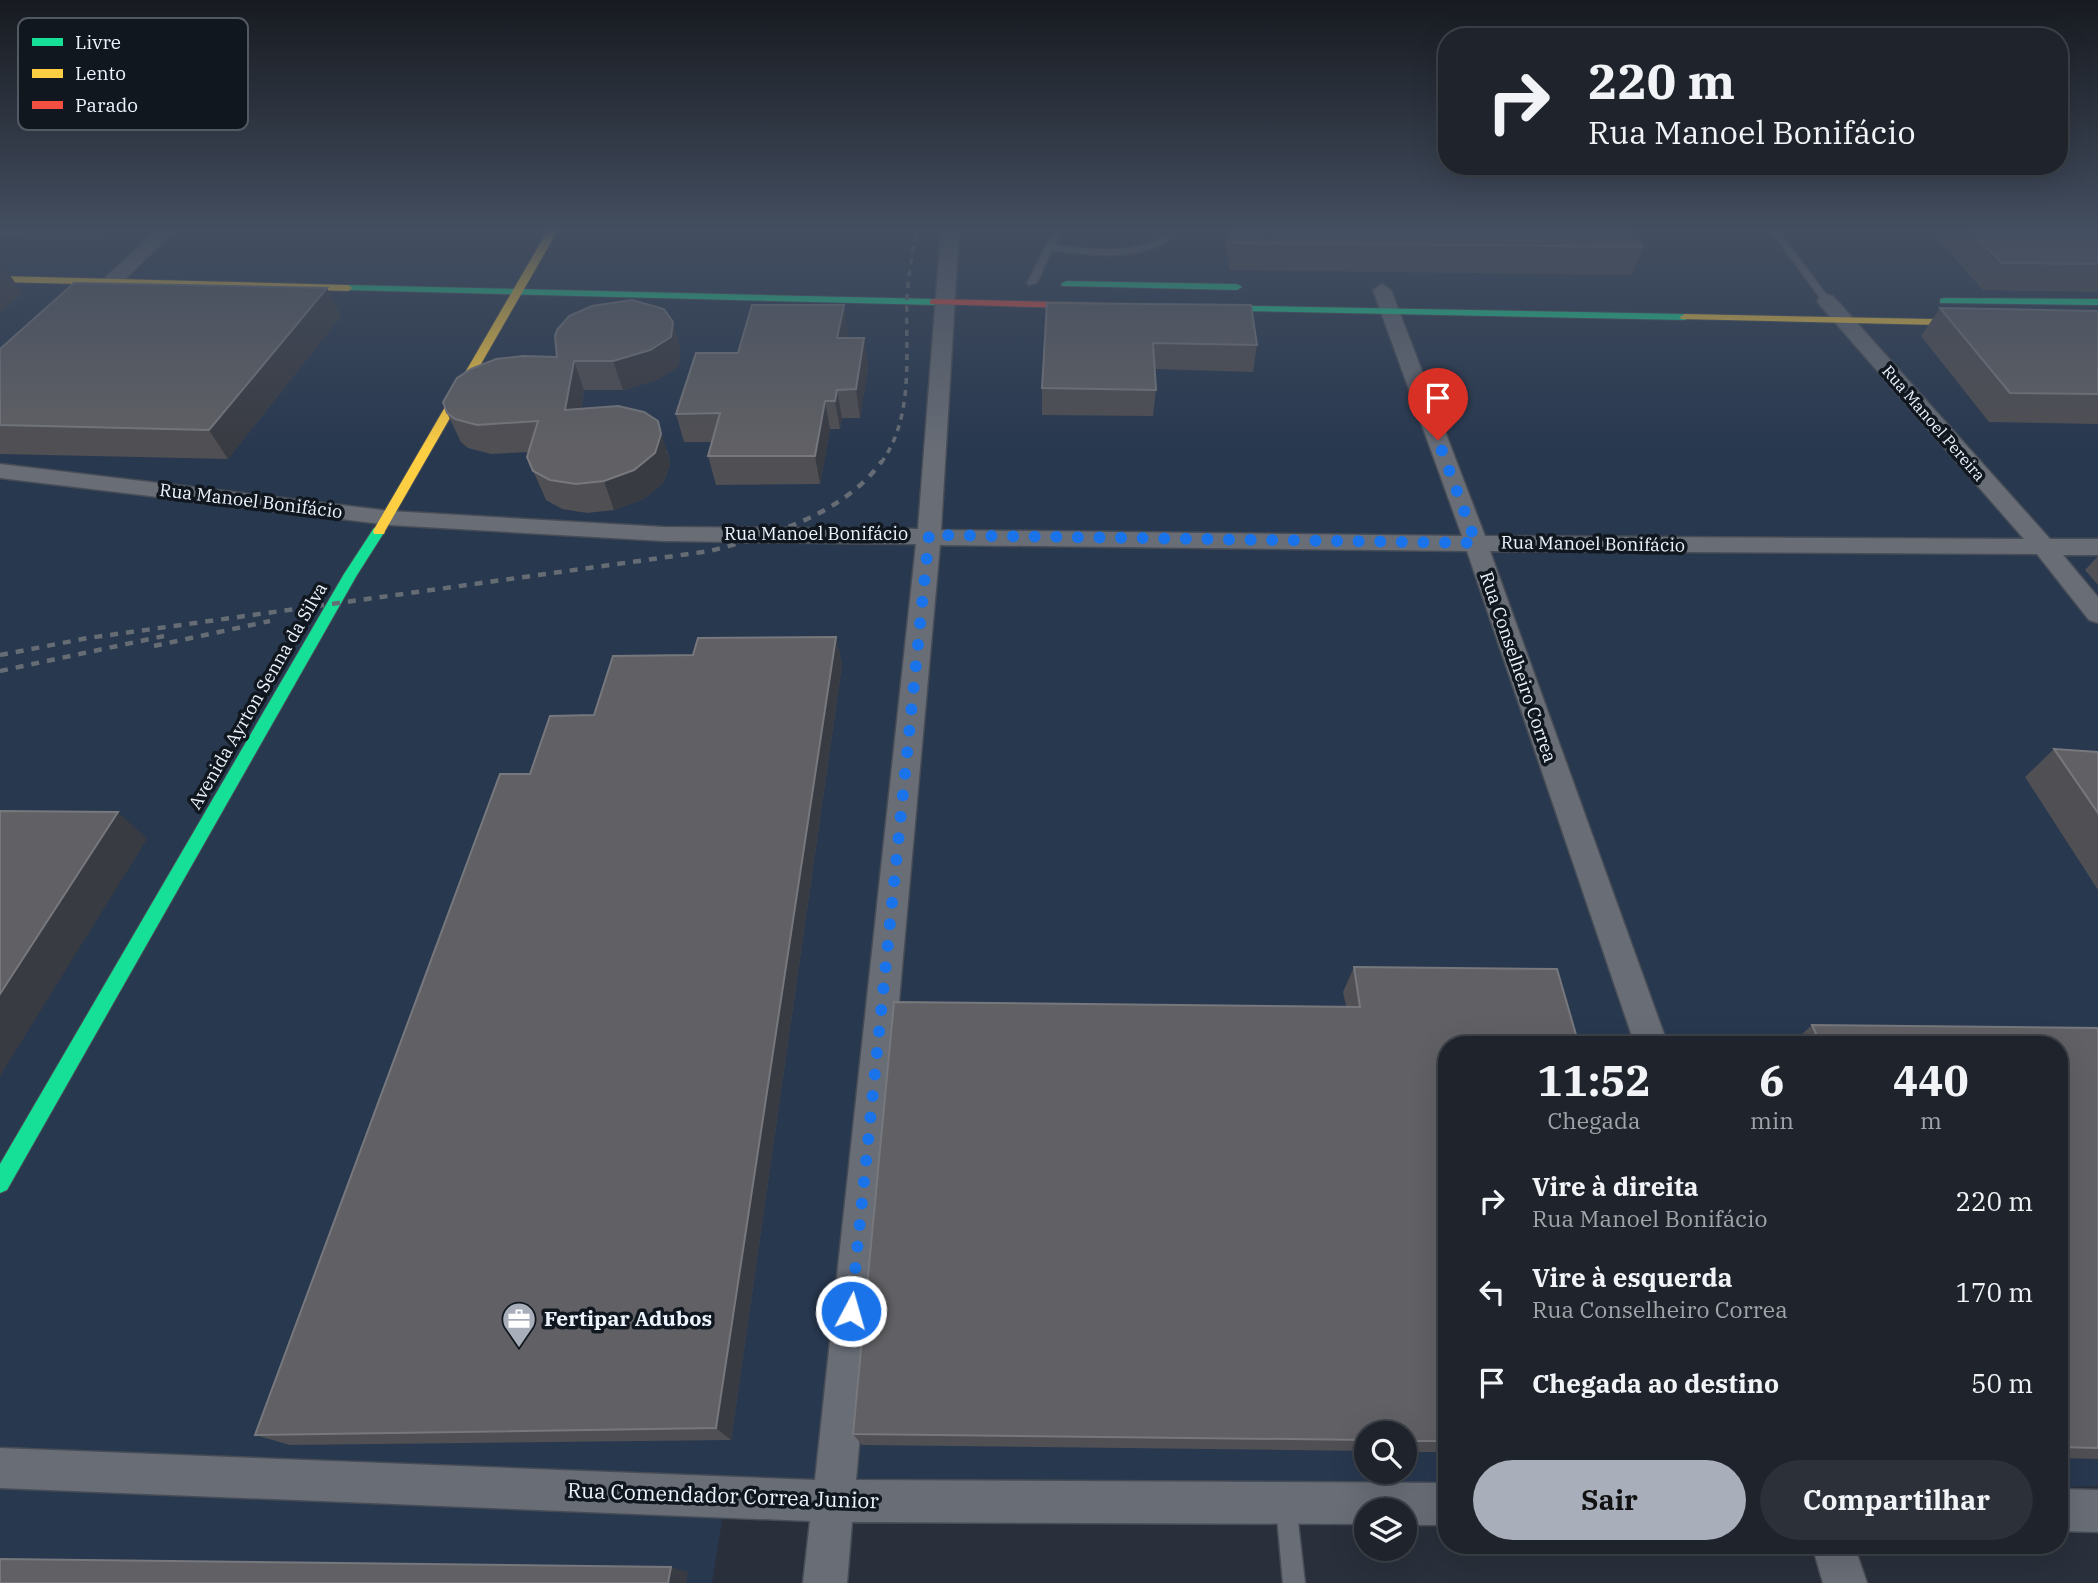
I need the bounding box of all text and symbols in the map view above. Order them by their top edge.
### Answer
legend [18,18,248,130]
text: Livre [75,30,121,54]
text: 220 m [1588,49,1735,112]
icon: right [1473,56,1564,147]
text: Lento [75,61,126,85]
text: Parado [75,93,138,117]
text: Rua Manoel Bonifácio [1588,111,1916,153]
street label: Rua Manoel Pereira [1878,361,1990,485]
pin [1408,368,1468,440]
icon: arrive [1419,379,1457,417]
street label: Rua Manoel Bonifácio [158,478,344,523]
street label: Rua Manoel Bonifácio [724,522,908,545]
street label: Rua Manoel Bonifácio [1501,530,1685,557]
street label: Rua Conselheiro Correa [1475,568,1562,765]
street label: Avenida Ayrton Senna da Silva [183,578,332,813]
text: 11:52 [1537,1053,1651,1108]
text: 6 [1759,1053,1785,1108]
text: 440 [1893,1053,1969,1108]
text: Chegada [1547,1105,1641,1135]
text: min [1750,1105,1794,1135]
text: m [1920,1105,1942,1135]
text: Vire à direita [1532,1169,1699,1203]
icon: right [1473,1182,1511,1220]
text: 220 m [1955,1184,2033,1218]
text: Rua Manoel Bonifácio [1532,1203,1767,1233]
text: Vire à esquerda [1532,1260,1733,1294]
icon: left [1473,1273,1511,1311]
position arrow [814,1274,888,1348]
text: 170 m [1955,1275,2033,1309]
text: Rua Conselheiro Correa [1532,1294,1788,1324]
office icon: Fertipar Adubos [500,1300,538,1349]
place label: Fertipar Adubos [544,1304,712,1332]
icon: arrive [1473,1364,1511,1402]
text: Chegada ao destino [1532,1366,1779,1400]
text: 50 m [1971,1366,2033,1400]
map controls [1354,1421,1417,1561]
button: search [1354,1421,1417,1484]
button: Sair [1473,1460,1746,1540]
button: Compartilhar [1760,1460,2033,1540]
street label: Rua Comendador Correa Junior [567,1476,880,1514]
button: layers [1354,1498,1417,1561]

